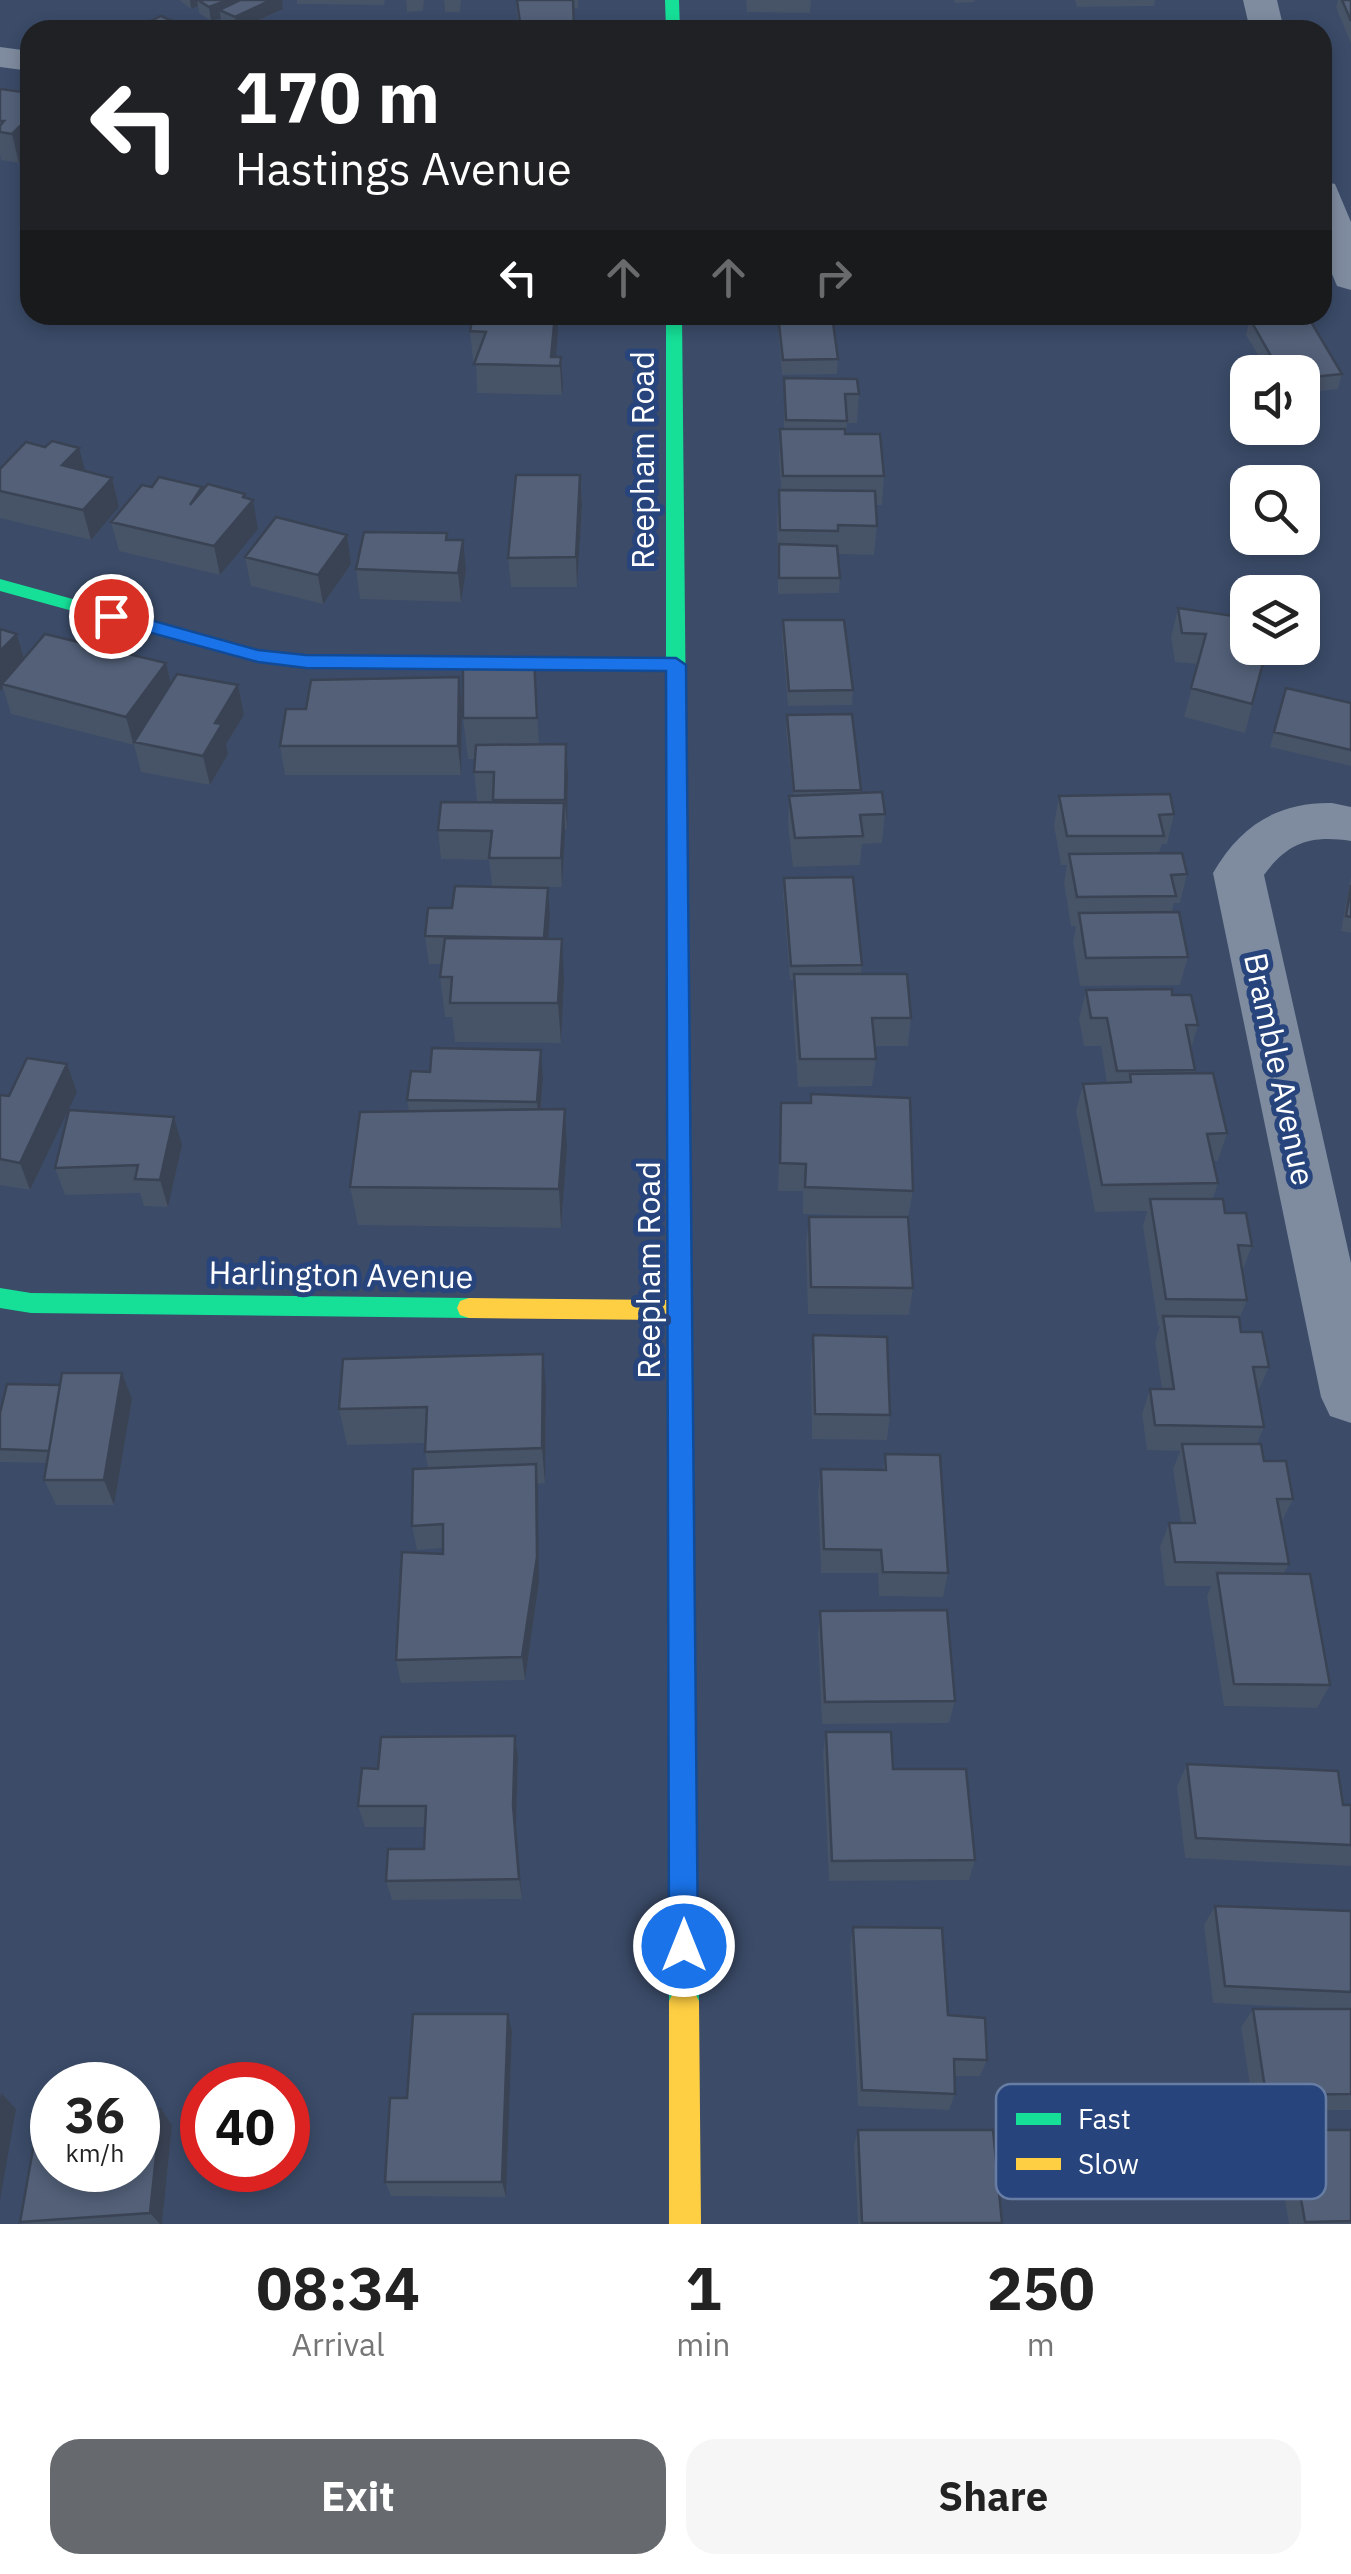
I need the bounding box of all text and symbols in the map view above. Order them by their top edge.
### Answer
text: 170 m [235,51,440,142]
icon: left [70,60,200,190]
text: Hastings Avenue [235,139,572,197]
icon: left [491,250,546,305]
icon: ahead [596,250,651,305]
icon: ahead [701,250,756,305]
icon: right [806,250,861,305]
street label: Reepham Road [621,351,663,569]
map controls [1230,355,1320,665]
button: sound [1230,355,1320,445]
button: search [1230,465,1320,555]
pin [69,574,154,659]
button: layers [1230,575,1320,665]
icon: arrive [84,589,139,644]
street label: Bramble Avenue [1235,949,1325,1189]
street label: Reepham Road [627,1161,669,1379]
street label: Harlington Avenue [208,1251,474,1297]
position arrow [632,1894,736,1998]
speed limit sign: 40 [180,2062,310,2192]
text: 36 [65,2082,125,2147]
legend [996,2084,1326,2199]
text: Fast [1078,2100,1131,2137]
text: km/h [66,2136,124,2169]
text: Slow [1078,2145,1139,2182]
text: 08:34 [256,2248,420,2327]
text: 1 [685,2248,721,2327]
text: 250 [987,2248,1095,2327]
text: Arrival [292,2323,385,2365]
text: min [676,2323,730,2365]
text: m [1027,2323,1055,2365]
button: Exit [50,2439,666,2554]
button: Share [686,2439,1301,2554]

